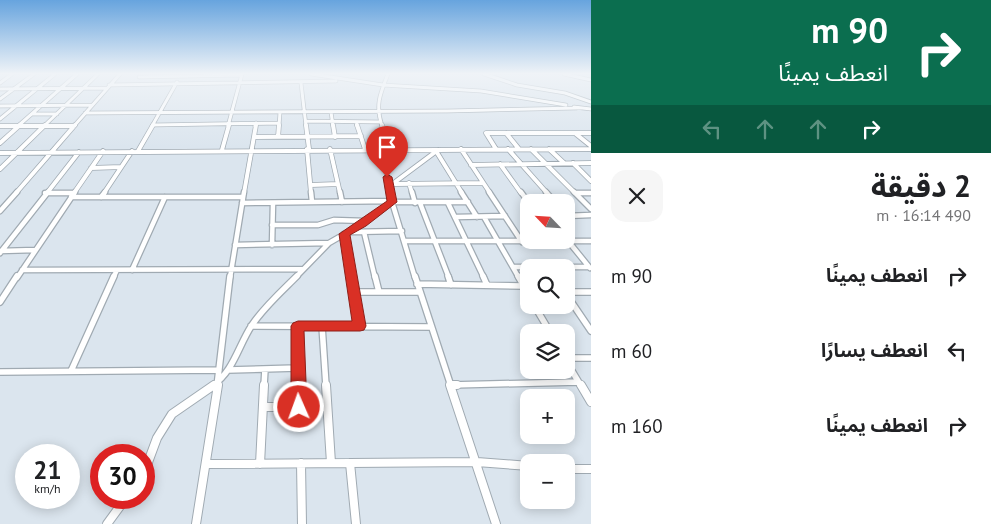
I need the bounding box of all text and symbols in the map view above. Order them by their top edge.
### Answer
text: 90 m [811,7,888,53]
icon: right [906,20,971,85]
text: انعطف يمينًا [778,59,888,87]
icon: left [698,115,726,143]
icon: ahead [751,115,779,143]
icon: ahead [804,115,832,143]
icon: right [857,115,885,143]
pin [366,126,408,177]
icon: arrive [373,133,401,161]
text: 2 دقيقة [871,166,971,205]
button: close [611,170,663,222]
north arrow [520,194,575,249]
map controls [520,194,575,509]
text: 490 m · 16:14 [876,205,971,225]
button: search [520,259,575,314]
icon: right [943,262,971,290]
text: انعطف يمينًا [826,263,928,287]
text: 90 m [611,264,652,288]
button: layers [520,324,575,379]
icon: left [943,337,971,365]
text: انعطف يسارًا [821,338,928,362]
text: 60 m [611,339,652,363]
position arrow [272,380,324,432]
button: + [520,389,575,444]
icon: right [943,412,971,440]
text: انعطف يمينًا [826,413,928,437]
text: 160 m [611,414,663,438]
speed limit sign: 30 [90,444,155,509]
text: 21 [33,454,62,486]
button: − [520,454,575,509]
text: km/h [34,481,61,496]

